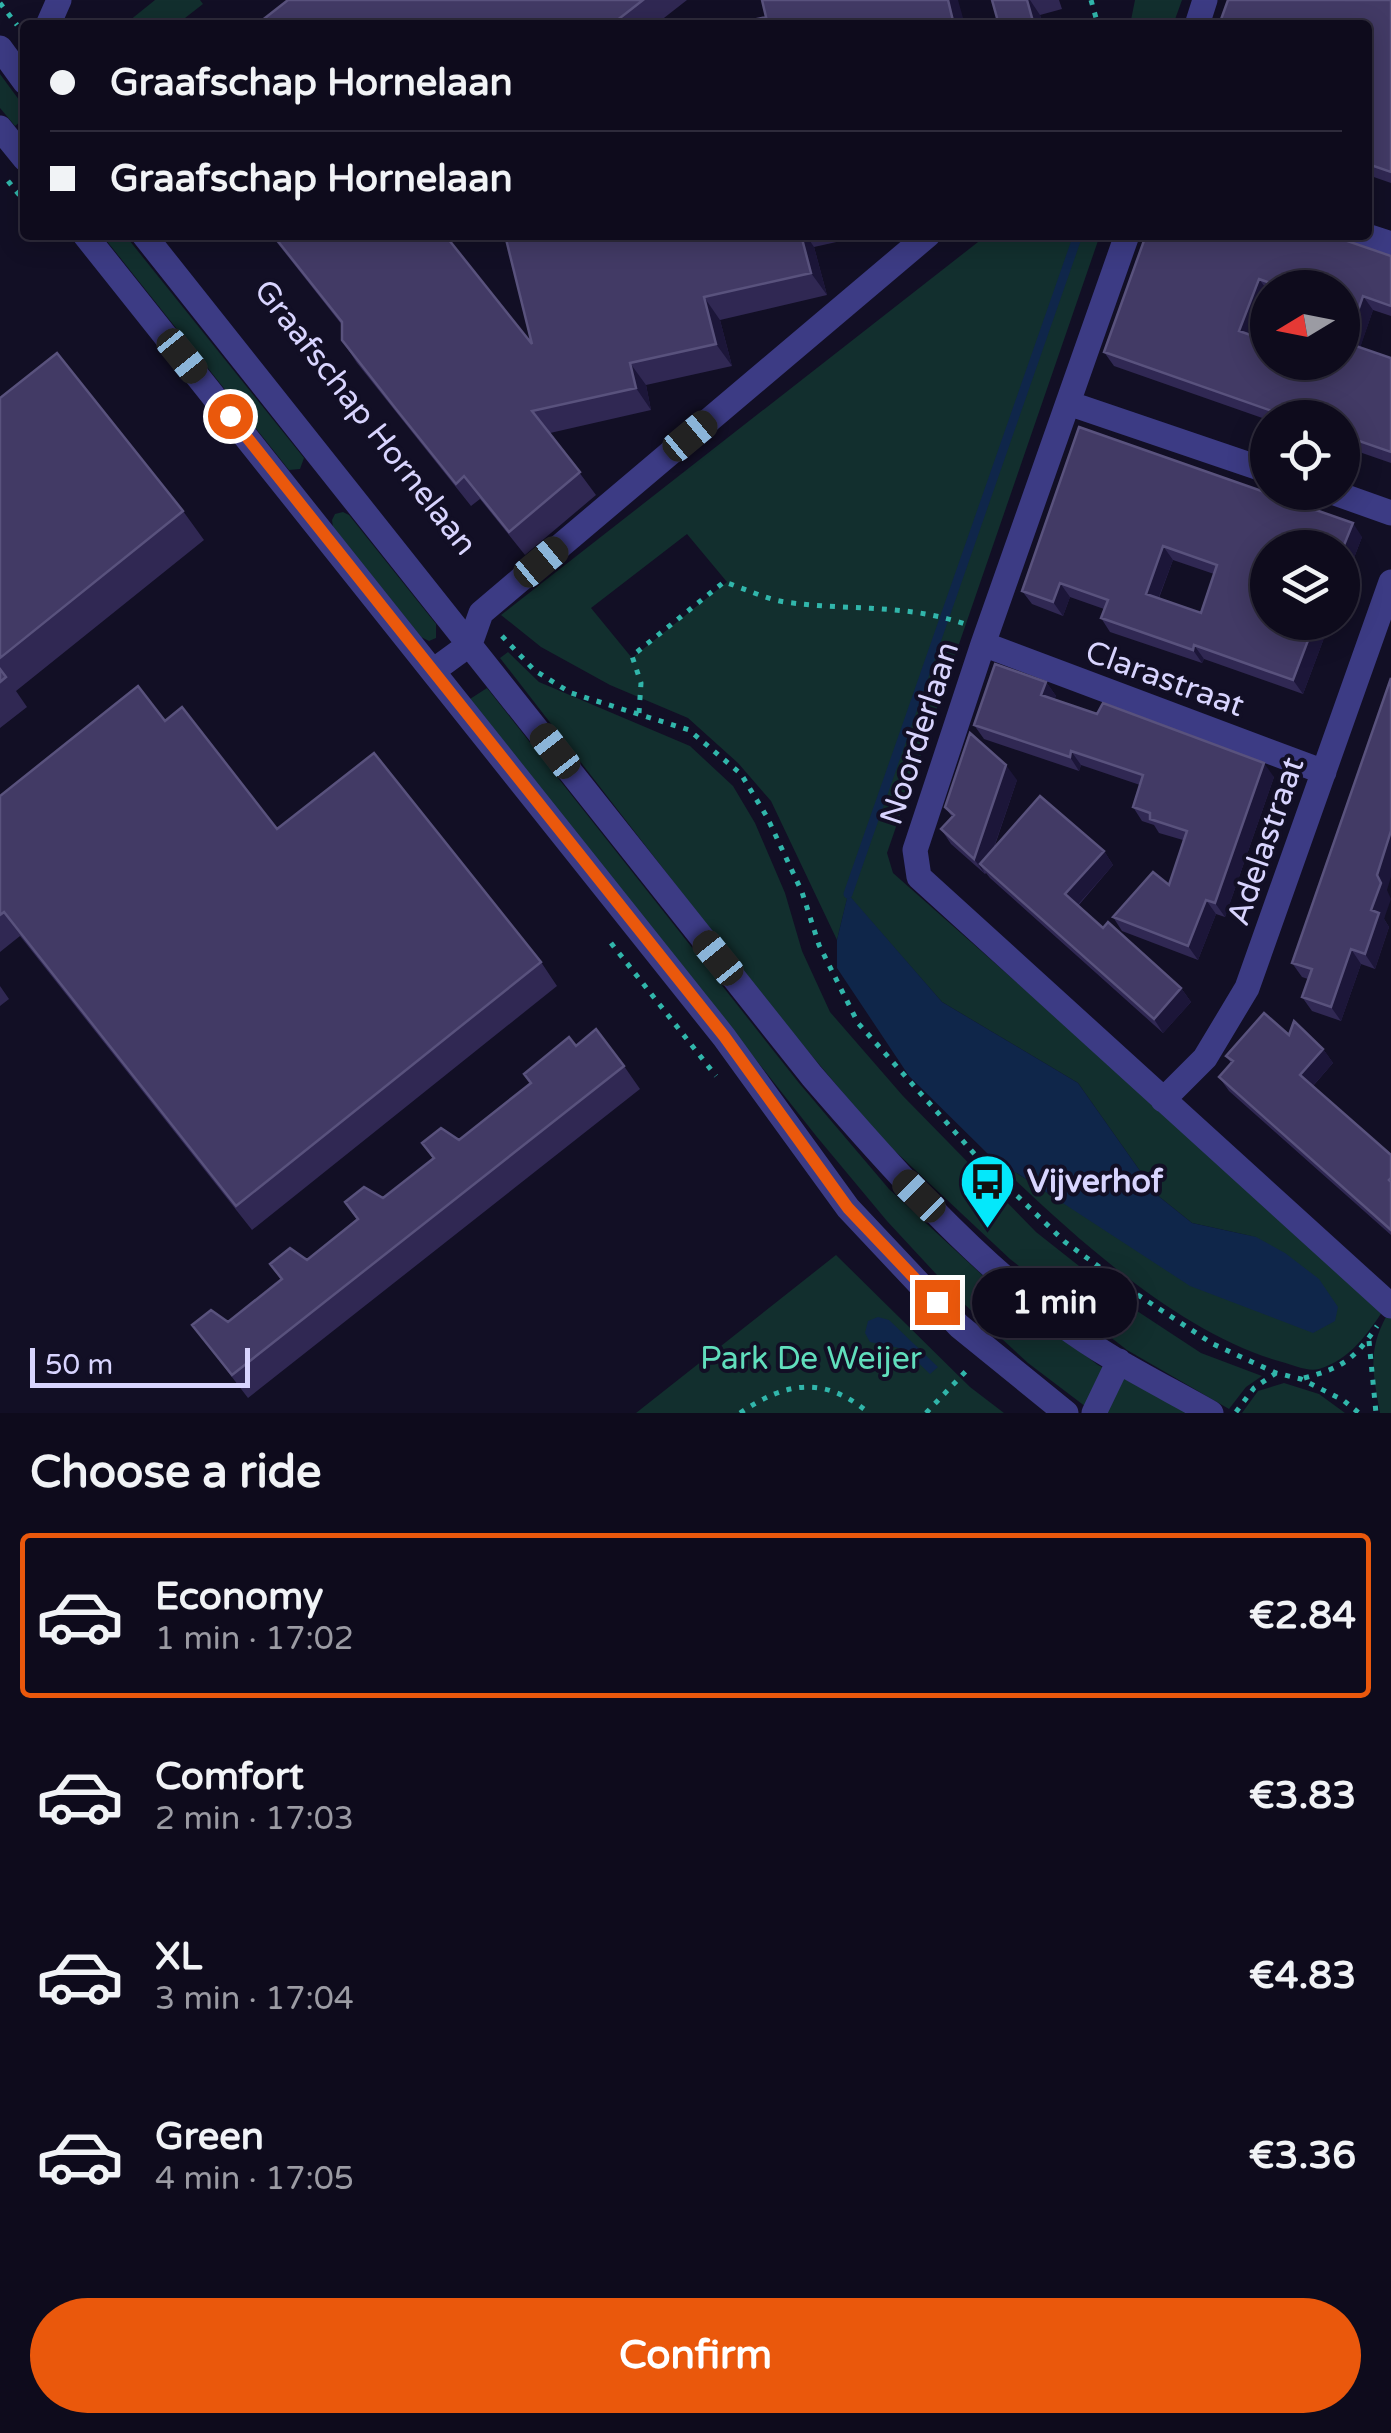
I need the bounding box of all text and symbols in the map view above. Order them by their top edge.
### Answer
text: Graafschap Hornelaan [110,60,513,106]
text: Graafschap Hornelaan [110,156,513,202]
north arrow [1250,270,1360,380]
map controls [1250,270,1360,640]
street label: Graafschap Hornelaan [246,272,485,563]
car [151,323,213,389]
route start [208,394,253,439]
button: locate [1250,400,1360,510]
car [657,405,723,467]
button: layers [1250,530,1360,640]
car [508,531,574,593]
street label: Clarastraat [1080,633,1249,725]
street label: Noorderlaan [873,637,967,829]
car [525,718,585,784]
street label: Adelastraat [1219,752,1312,930]
car [687,925,749,991]
bus stop icon: Vijverhof [958,1151,1018,1230]
place label: Vijverhof [1027,1163,1164,1201]
car [887,1164,951,1228]
callout: 1 min [972,1267,1137,1337]
route end [915,1280,960,1325]
text: 1 min [1012,1284,1097,1322]
park label: Park De Weijer [700,1340,923,1378]
scale bar [30,1343,250,1388]
text: 50 m [45,1348,113,1382]
text: Choose a ride [30,1446,321,1500]
icon: car [35,1571,125,1661]
text: Economy [155,1574,323,1620]
text: €2.84 [1249,1593,1356,1639]
text: 1 min · 17:02 [155,1620,354,1658]
icon: car [35,1751,125,1841]
text: Comfort [155,1754,304,1800]
text: €3.83 [1249,1773,1356,1819]
text: 2 min · 17:03 [155,1800,354,1838]
icon: car [35,1931,125,2021]
text: XL [155,1934,202,1980]
text: €4.83 [1249,1953,1356,1999]
text: 3 min · 17:04 [155,1980,354,2018]
icon: car [35,2111,125,2201]
text: Green [155,2114,264,2160]
text: €3.36 [1249,2133,1356,2179]
text: 4 min · 17:05 [155,2160,354,2198]
button: Confirm [30,2298,1361,2413]

